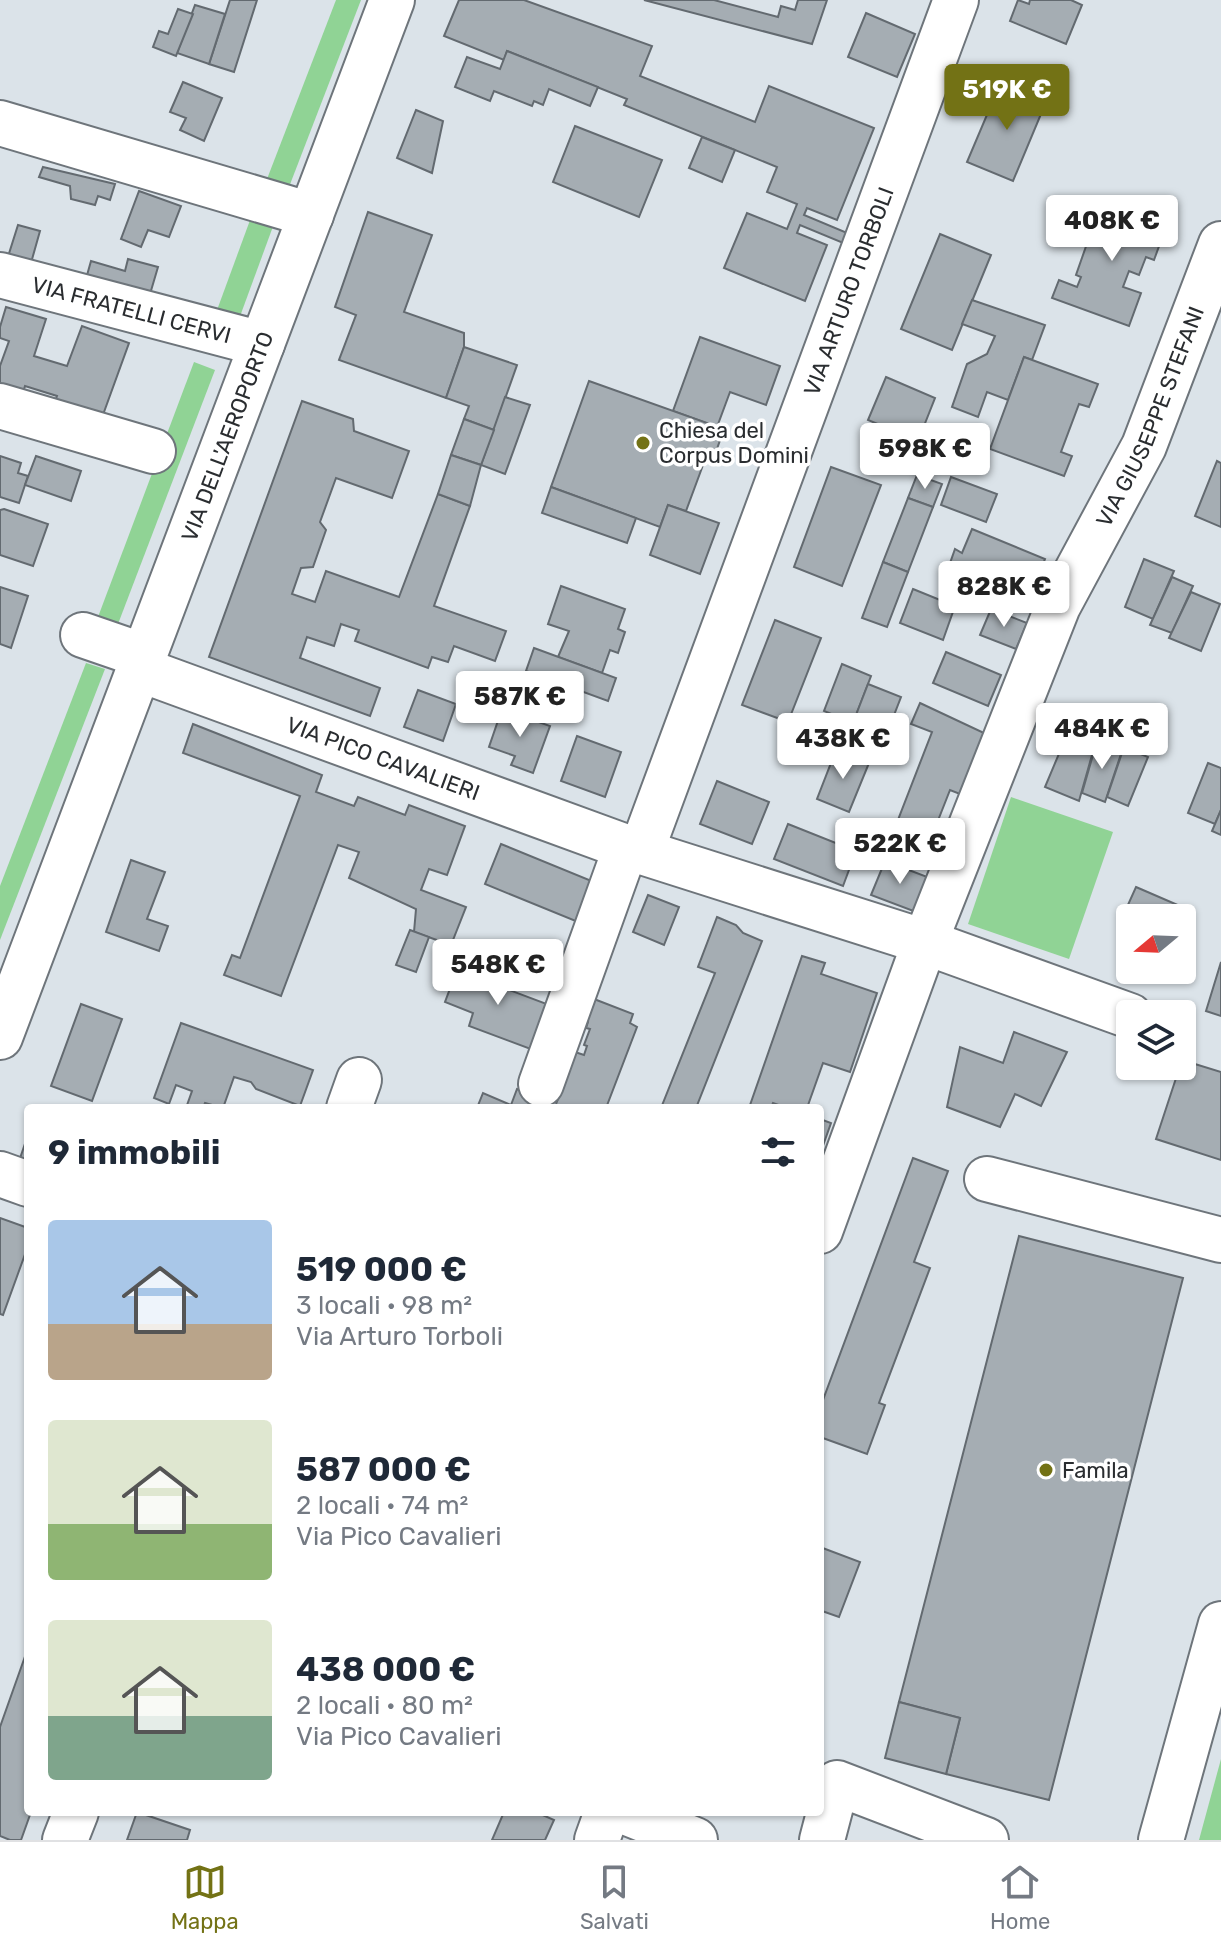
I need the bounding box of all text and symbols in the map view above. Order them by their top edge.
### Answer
pin: 519K € [942,64,1072,132]
text: 519K € [962,74,1052,105]
street label: VIA ARTURO TORBOLI [797,183,899,399]
pin: 408K € [1047,195,1177,263]
text: 408K € [1064,205,1160,236]
street label: VIA FRATELLI CERVI [29,270,234,349]
street label: VIA GIUSEPPE STEFANI [1090,302,1210,531]
street label: VIA DELL'AEROPORTO [175,328,279,545]
place label: Chiesa del Corpus Domini [659,417,809,469]
pin: 598K € [860,423,990,491]
text: 598K € [878,433,972,464]
marker: Chiesa del Corpus Domini [634,434,652,452]
pin: 828K € [939,561,1069,629]
text: 828K € [956,571,1052,602]
pin: 587K € [455,671,585,739]
text: 587K € [474,681,566,712]
pin: 484K € [1037,703,1167,771]
street label: VIA PICO CAVALIERI [283,711,483,806]
pin: 438K € [778,713,908,781]
text: 484K € [1054,713,1150,744]
text: 438K € [795,723,891,754]
pin: 522K € [835,818,965,886]
text: 522K € [853,828,947,859]
north arrow [1116,904,1196,984]
map controls [1116,904,1196,1080]
pin: 548K € [433,939,563,1007]
text: 548K € [450,949,546,980]
button: layers [1116,1000,1196,1080]
icon: filters [756,1130,800,1174]
text: 9 immobili [48,1132,220,1173]
text: 519 000 € [296,1249,467,1290]
icon: home [112,1252,208,1348]
text: 3 locali · 98 m² [296,1290,472,1321]
text: Via Arturo Torboli [296,1321,503,1352]
text: 587 000 € [296,1449,471,1490]
icon: home [112,1452,208,1548]
place label: Famila [1062,1457,1129,1484]
marker: Famila [1037,1461,1055,1479]
text: 2 locali · 74 m² [296,1490,468,1521]
text: Via Pico Cavalieri [296,1521,502,1552]
text: 438 000 € [296,1649,475,1690]
icon: home [112,1652,208,1748]
text: 2 locali · 80 m² [296,1690,473,1721]
text: Via Pico Cavalieri [296,1721,502,1752]
tab: Mappa [171,1860,239,1935]
tab: Salvati [580,1860,649,1935]
tab: Home [990,1860,1050,1935]

